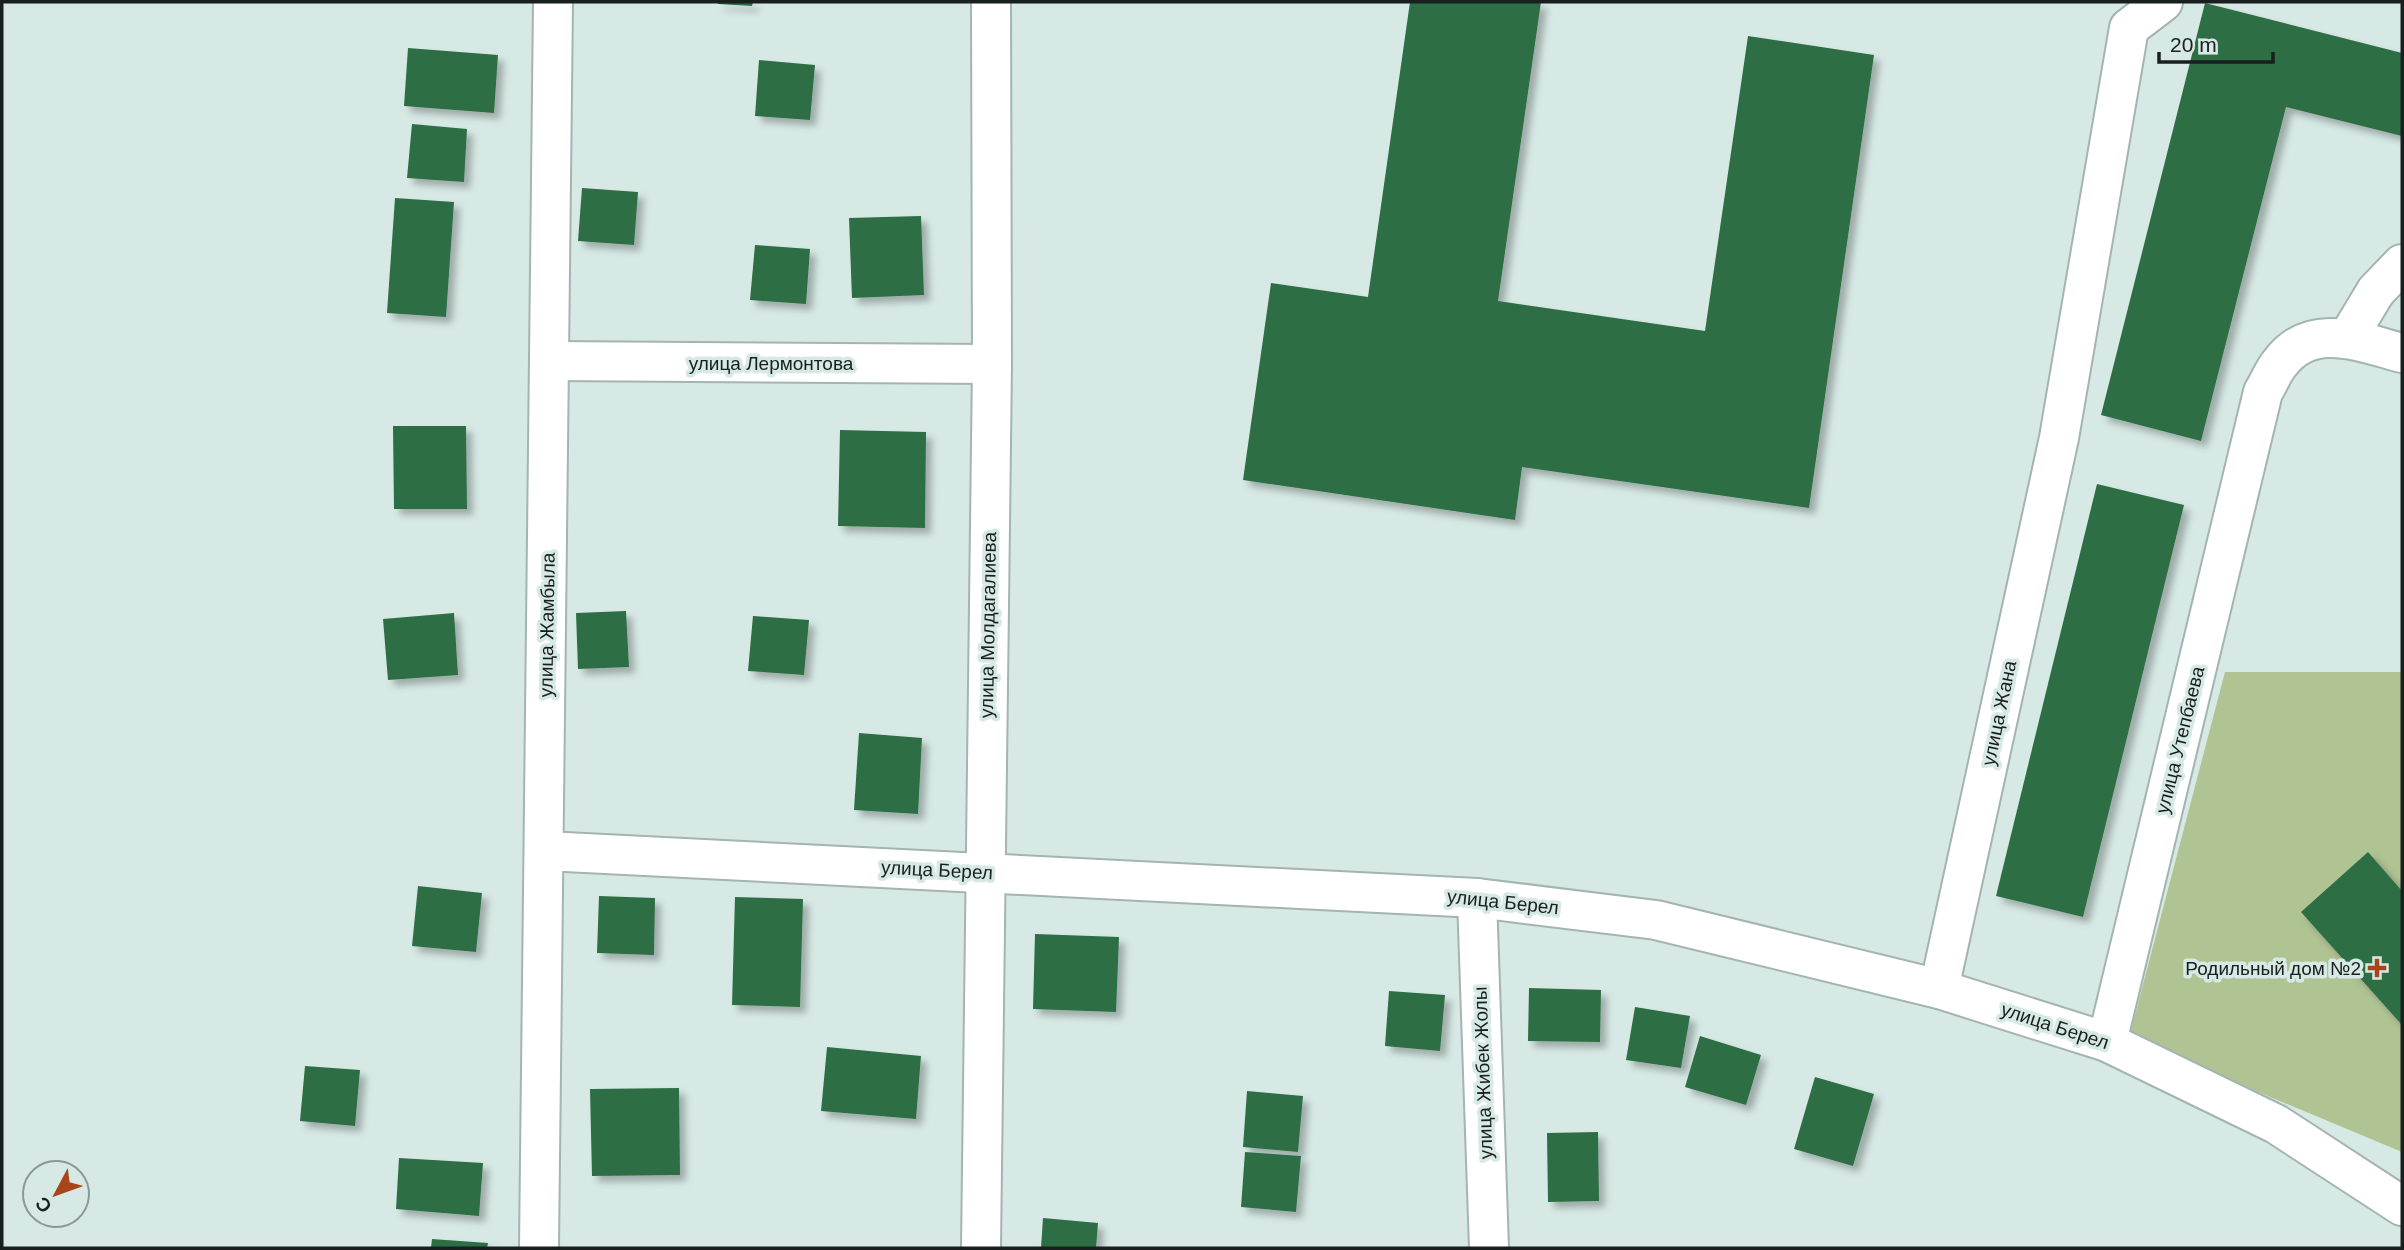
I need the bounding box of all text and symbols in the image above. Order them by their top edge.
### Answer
scale bar [2159,21,2273,65]
text: 20 m [2170,33,2217,56]
street label: улица Лермонтова [689,353,854,374]
street label: улица Молдагалиева [976,531,1000,718]
street label: улица Жамбыла [535,552,559,698]
street label: улица Жана [1978,658,2020,767]
street label: улица Утепбаева [2152,664,2209,816]
street label: улица Берел [880,857,994,883]
street label: улица Берел [1446,886,1560,918]
place label: Родильный дом №2 [2185,958,2361,979]
marker: Родильный дом №2 [2367,958,2387,978]
street label: улица Жибек Жолы [1469,986,1497,1160]
street label: улица Берел [1998,999,2112,1053]
north arrow [21,1159,91,1229]
text: С [31,1193,56,1217]

